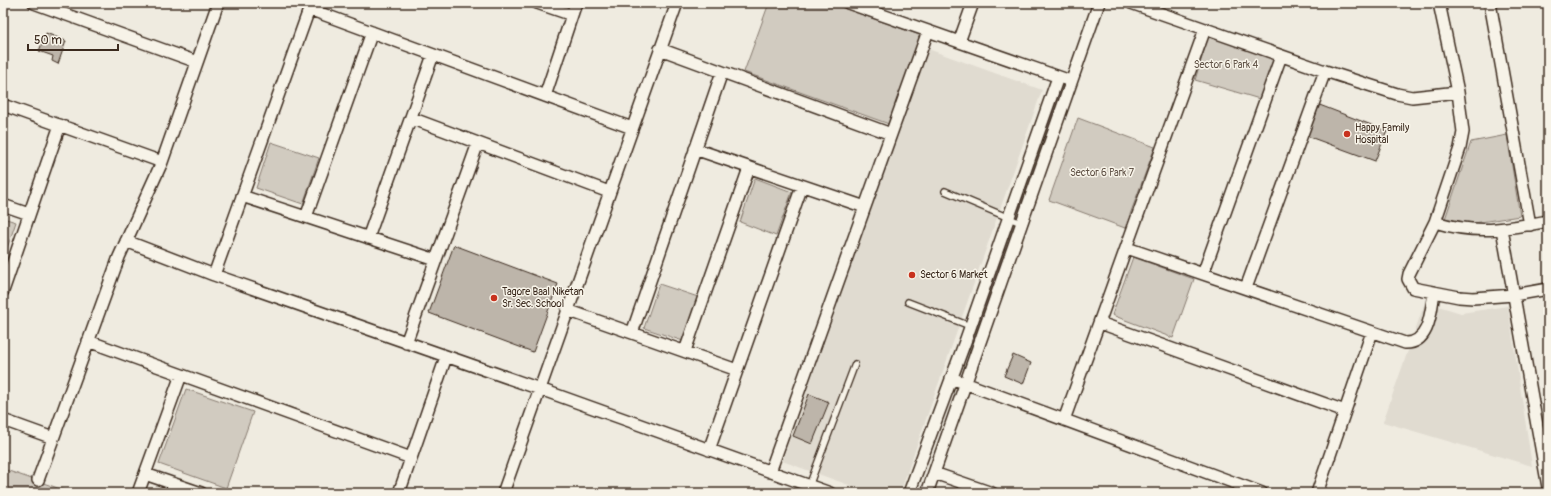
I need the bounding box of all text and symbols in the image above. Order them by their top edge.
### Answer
scale bar [28,26,118,52]
text: 50 m [34,33,62,48]
park label: Sector 6 Park 4 [1194,59,1258,71]
place label: Happy Family Hospital [1355,122,1410,146]
marker: Happy Family Hospital [1342,129,1352,139]
park label: Sector 6 Park 7 [1070,167,1135,179]
place label: Sector 6 Market [920,269,988,281]
marker: Sector 6 Market [907,270,917,280]
place label: Tagore Baal Niketan Sr. Sec. School [502,286,584,310]
marker: Tagore Baal Niketan Sr. Sec. School [489,293,499,303]

